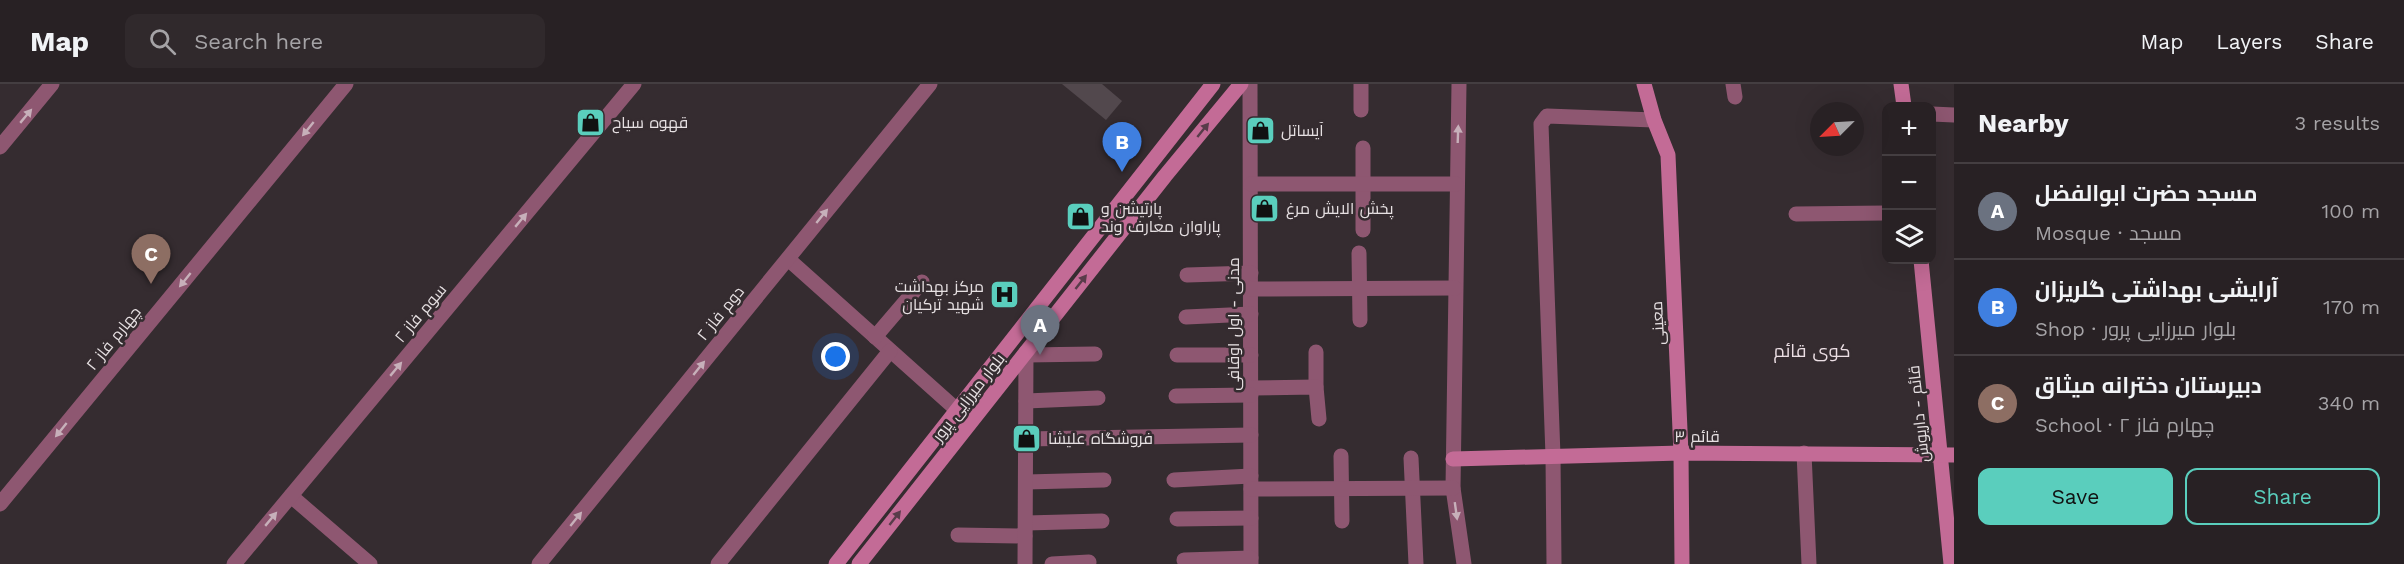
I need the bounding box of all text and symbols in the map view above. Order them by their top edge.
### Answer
search box [125,14,545,68]
text: Map [30,25,89,58]
icon: search [146,25,179,58]
text: Search here [194,29,323,54]
text: Map [2140,29,2183,54]
text: Layers [2216,29,2282,54]
text: Share [2315,29,2374,54]
north arrow [1810,102,1864,156]
map controls [1882,102,1936,264]
button: + [1882,102,1936,156]
shop icon: قهوه سیاح [575,106,607,138]
one-way arrow [19,108,32,123]
text: Nearby [1978,108,2069,138]
text: 3 results [2295,111,2380,135]
place label: قهوه سیاح [612,113,688,134]
shop icon: آیساتل [1244,114,1276,146]
one-way arrow [302,121,315,137]
place label: آیساتل [1281,121,1324,141]
pin: B [1102,122,1142,172]
one-way arrow [1196,123,1209,138]
one-way arrow [1453,125,1462,144]
button: − [1882,156,1936,210]
text: مسجد حضرت ابوالفضل [2035,181,2258,206]
shop icon: پخش الایش مرغ [1249,192,1281,224]
place label: پارتیشن و پاراوان معارف وند [1101,199,1221,238]
place label: پخش الایش مرغ [1286,199,1394,220]
text: A [1991,199,2004,223]
text: 100 m [2321,199,2380,223]
shop icon: پارتیشن و پاراوان معارف وند [1064,201,1096,233]
one-way arrow [816,209,828,224]
button: layers [1882,210,1936,264]
one-way arrow [515,212,528,228]
text: Mosque · مسجد [2035,221,2182,245]
pin: C [132,234,170,284]
street label: مدنی - اول اوقافی [1224,257,1244,391]
one-way arrow [178,272,191,288]
one-way arrow [1075,275,1087,290]
place label: مرکز بهداشت شهید ترکیان [895,277,984,315]
text: آرایشی بهداشتی گلریزان [2035,277,2278,302]
hospital icon: مرکز بهداشت شهید ترکیان [989,279,1021,311]
street label: سوم فاز ۲ [390,280,452,348]
street label: دوم فاز ۲ [693,282,750,346]
text: B [1991,295,2004,319]
text: 170 m [2323,295,2380,319]
street label: معینی [1647,300,1669,345]
street label: چهارم فاز ۲ [82,303,146,375]
pin: A [1020,306,1060,355]
text: Shop · بلوار میرزایی پرور [2035,317,2236,341]
district label: کوی قائم [1774,340,1850,363]
your location [821,342,850,371]
street label: بلوار میرزایی پرور [927,349,1010,447]
one-way arrow [692,360,704,375]
one-way arrow [390,362,402,377]
street label: قائم - داریوش [1904,364,1935,463]
text: دبیرستان دخترانه میثاق [2035,373,2262,398]
text: C [1991,391,2004,415]
text: 340 m [2318,391,2380,415]
text: School · چهارم فاز ۲ [2035,413,2214,437]
shop icon: فروشگاه علیشا [1011,422,1043,454]
one-way arrow [55,423,67,438]
street label: قائم ۳ [1674,427,1720,448]
place label: فروشگاه علیشا [1048,429,1153,448]
button: Save [1978,468,2173,525]
button: Share [2185,468,2380,525]
one-way arrow [1452,502,1461,521]
one-way arrow [889,510,902,526]
one-way arrow [265,511,278,527]
one-way arrow [569,511,582,527]

